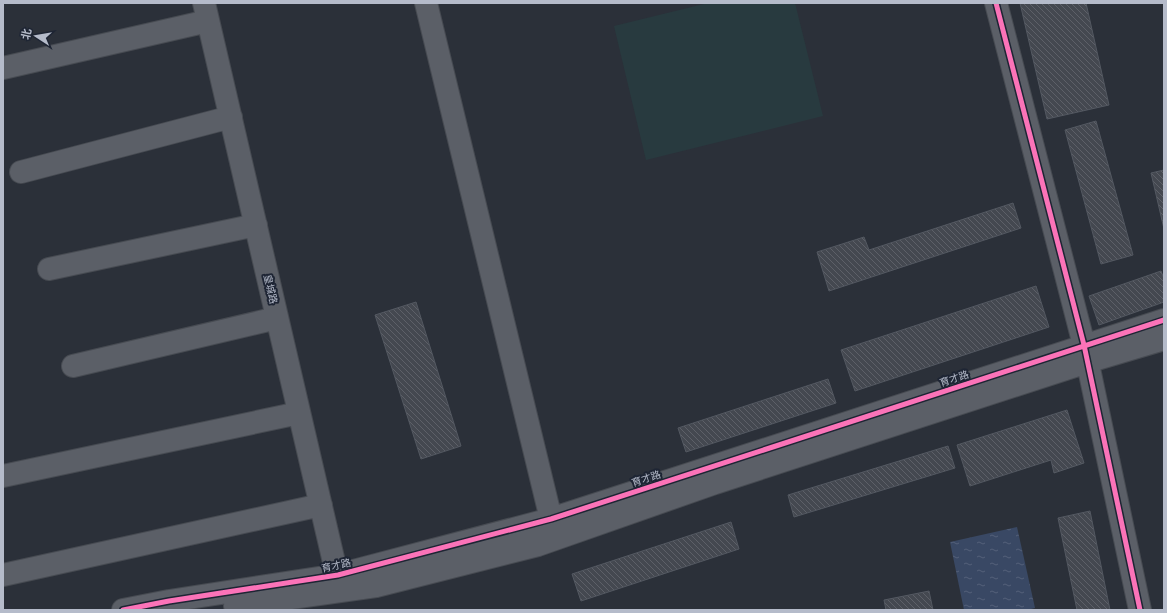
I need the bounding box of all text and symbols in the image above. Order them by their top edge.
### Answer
north arrow [16,16,56,56]
text: 北 [18,27,33,41]
street label: 皇城路 [262,273,280,305]
street label: 育才路 [938,368,970,388]
street label: 育才路 [630,468,662,488]
street label: 育才路 [320,556,352,574]

